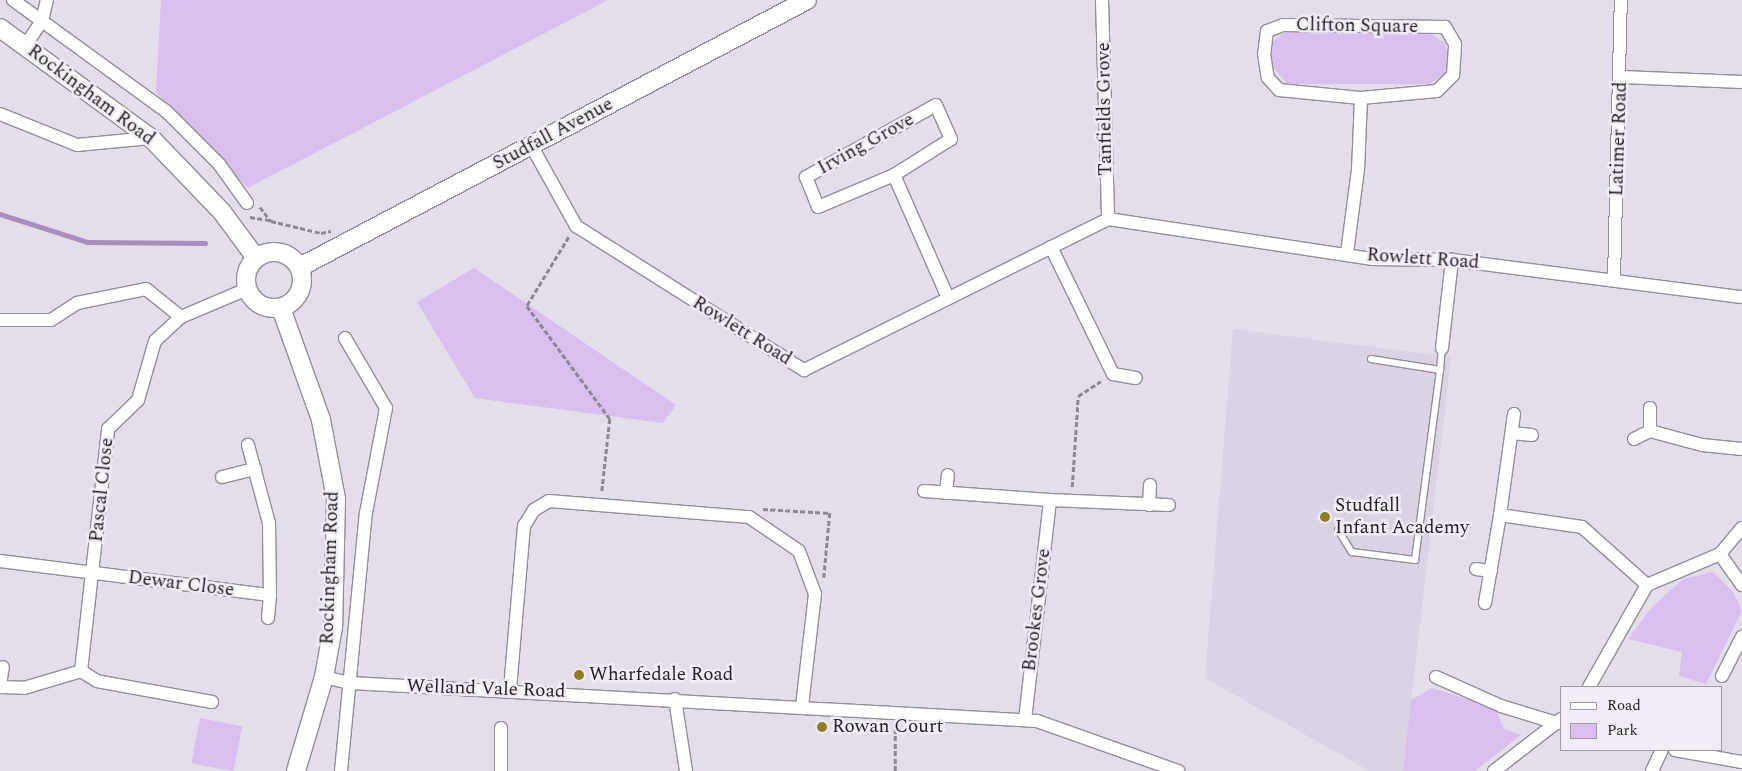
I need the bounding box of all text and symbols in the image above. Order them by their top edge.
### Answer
street label: Clifton Square [1296,14,1418,38]
street label: Rockingham Road [23,40,159,150]
street label: Tanfields Grove [1092,42,1118,176]
street label: Latimer Road [1606,81,1632,197]
street label: Studfall Avenue [489,93,617,175]
street label: Irving Grove [814,108,918,180]
street label: Rowlett Road [1366,244,1480,274]
street label: Rowlett Road [688,291,796,371]
street label: Pascal Close [85,437,119,543]
street label: Rockingham Road [316,491,344,645]
place label: Studfall Infant Academy [1335,495,1469,539]
marker: Studfall Infant Academy [1319,511,1331,523]
street label: Brookes Grove [1018,547,1056,673]
street label: Dewar Close [127,566,235,602]
place label: Wharfedale Road [589,664,733,686]
marker: Wharfedale Road [573,669,585,681]
street label: Welland Vale Road [406,675,566,703]
legend [1560,686,1722,751]
text: Road [1607,694,1641,717]
place label: Rowan Court [832,716,943,738]
text: Park [1607,719,1638,742]
marker: Rowan Court [816,721,828,733]

